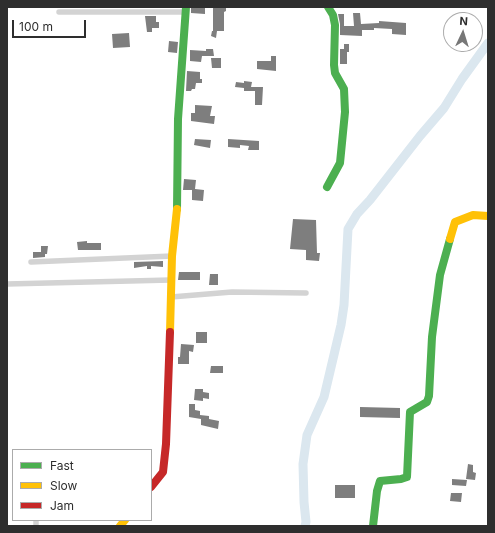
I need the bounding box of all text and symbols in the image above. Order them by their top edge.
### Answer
scale bar [14,12,88,38]
north arrow [443,12,483,52]
text: N [459,14,468,28]
text: 100 m [19,19,53,34]
legend [12,449,152,521]
text: Fast [50,458,74,473]
text: Slow [50,478,77,493]
text: Jam [50,498,74,513]

